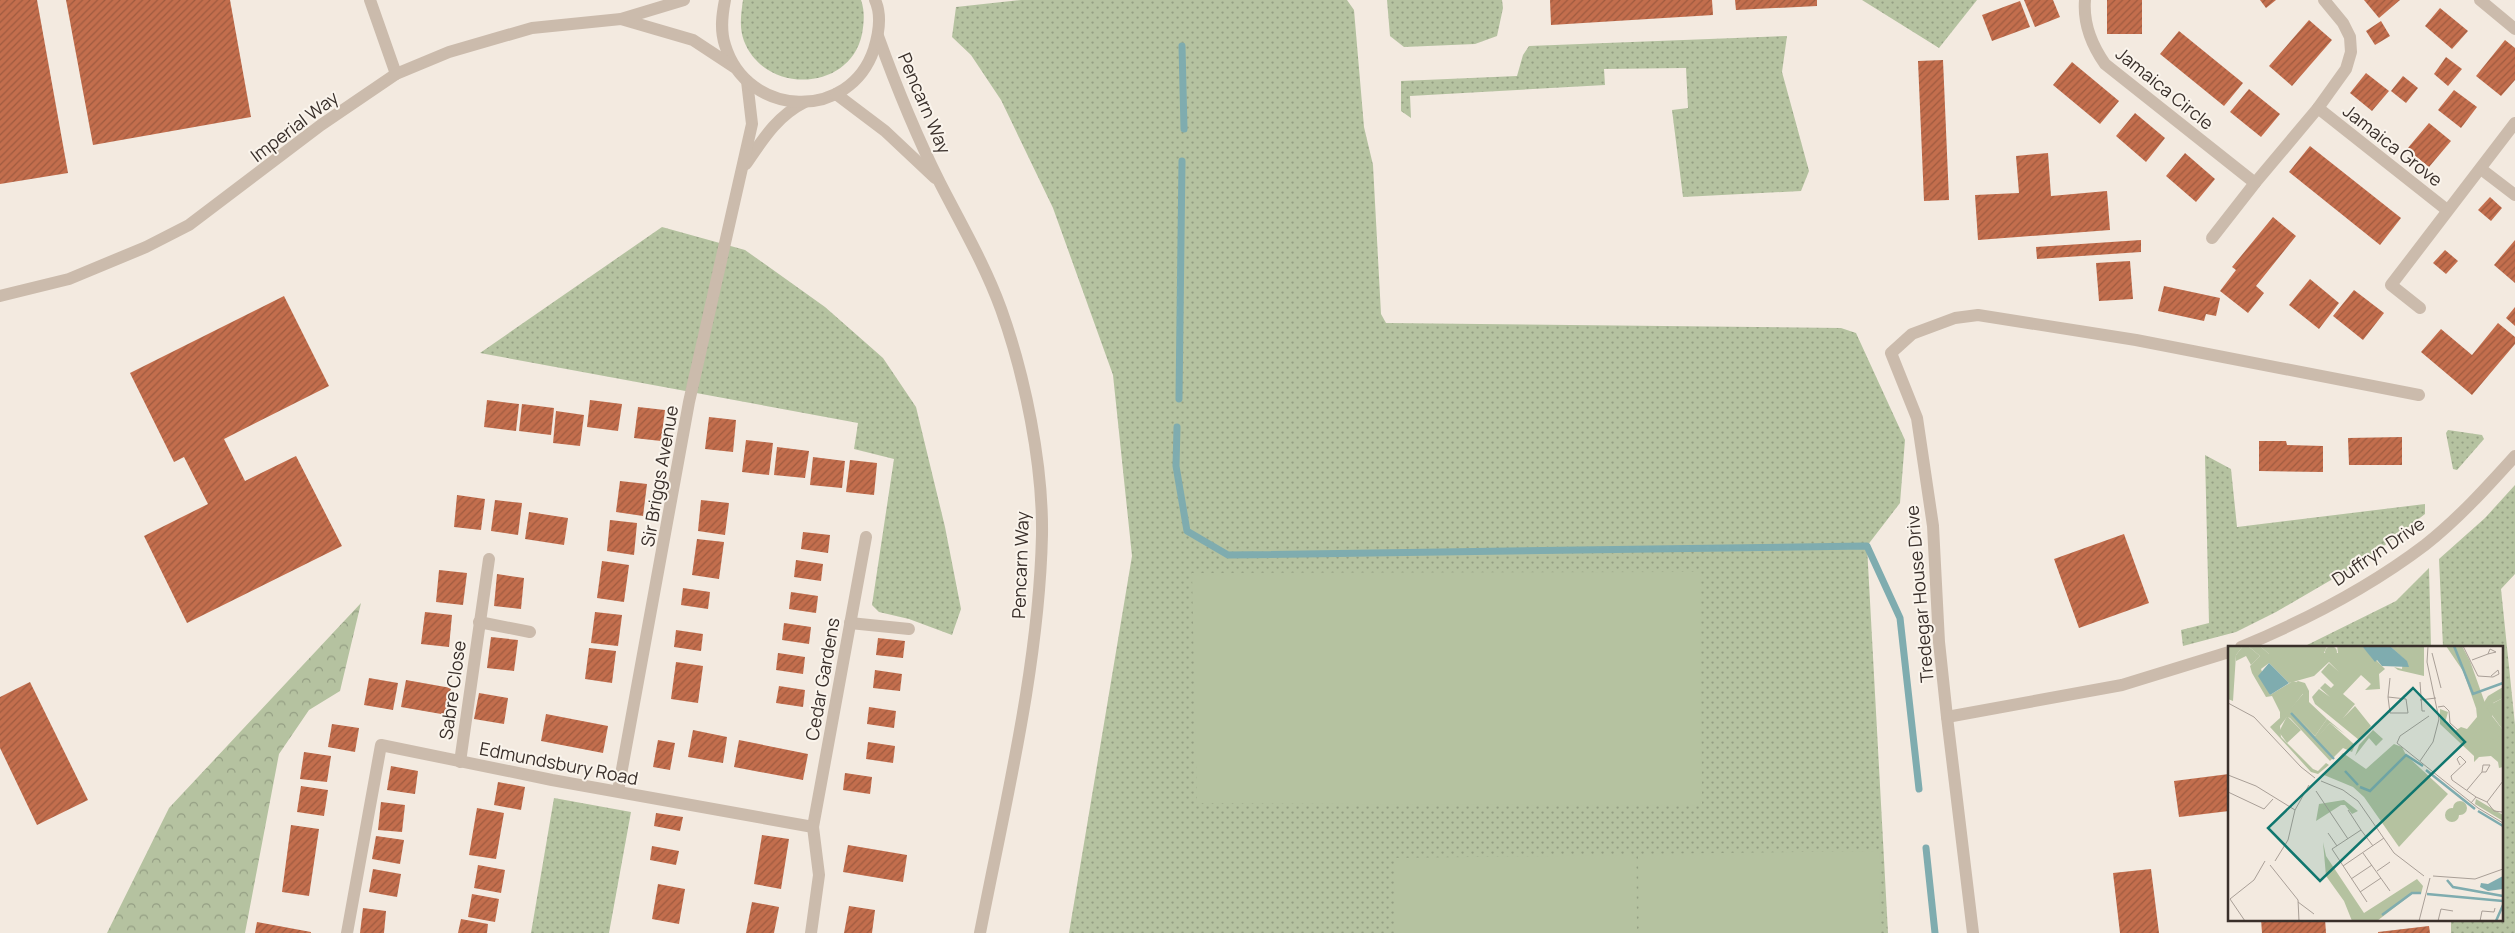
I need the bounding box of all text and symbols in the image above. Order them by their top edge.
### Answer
street label: Jamaica Circle [2111,41,2219,135]
street label: Pencarn Way [893,49,957,158]
street label: Imperial Way [245,85,343,167]
street label: Jamaica Grove [2338,99,2448,191]
street label: Sir Briggs Avenue [635,403,683,549]
street label: Tredegar House Drive [1899,504,1939,684]
street label: Pencarn Way [1006,510,1034,619]
street label: Duffryn Drive [2327,511,2429,591]
street label: Cedar Gardens [799,616,845,742]
street label: Sabre Close [433,639,471,741]
inset map [2228,646,2502,920]
street label: Edmundsbury Road [478,736,640,790]

